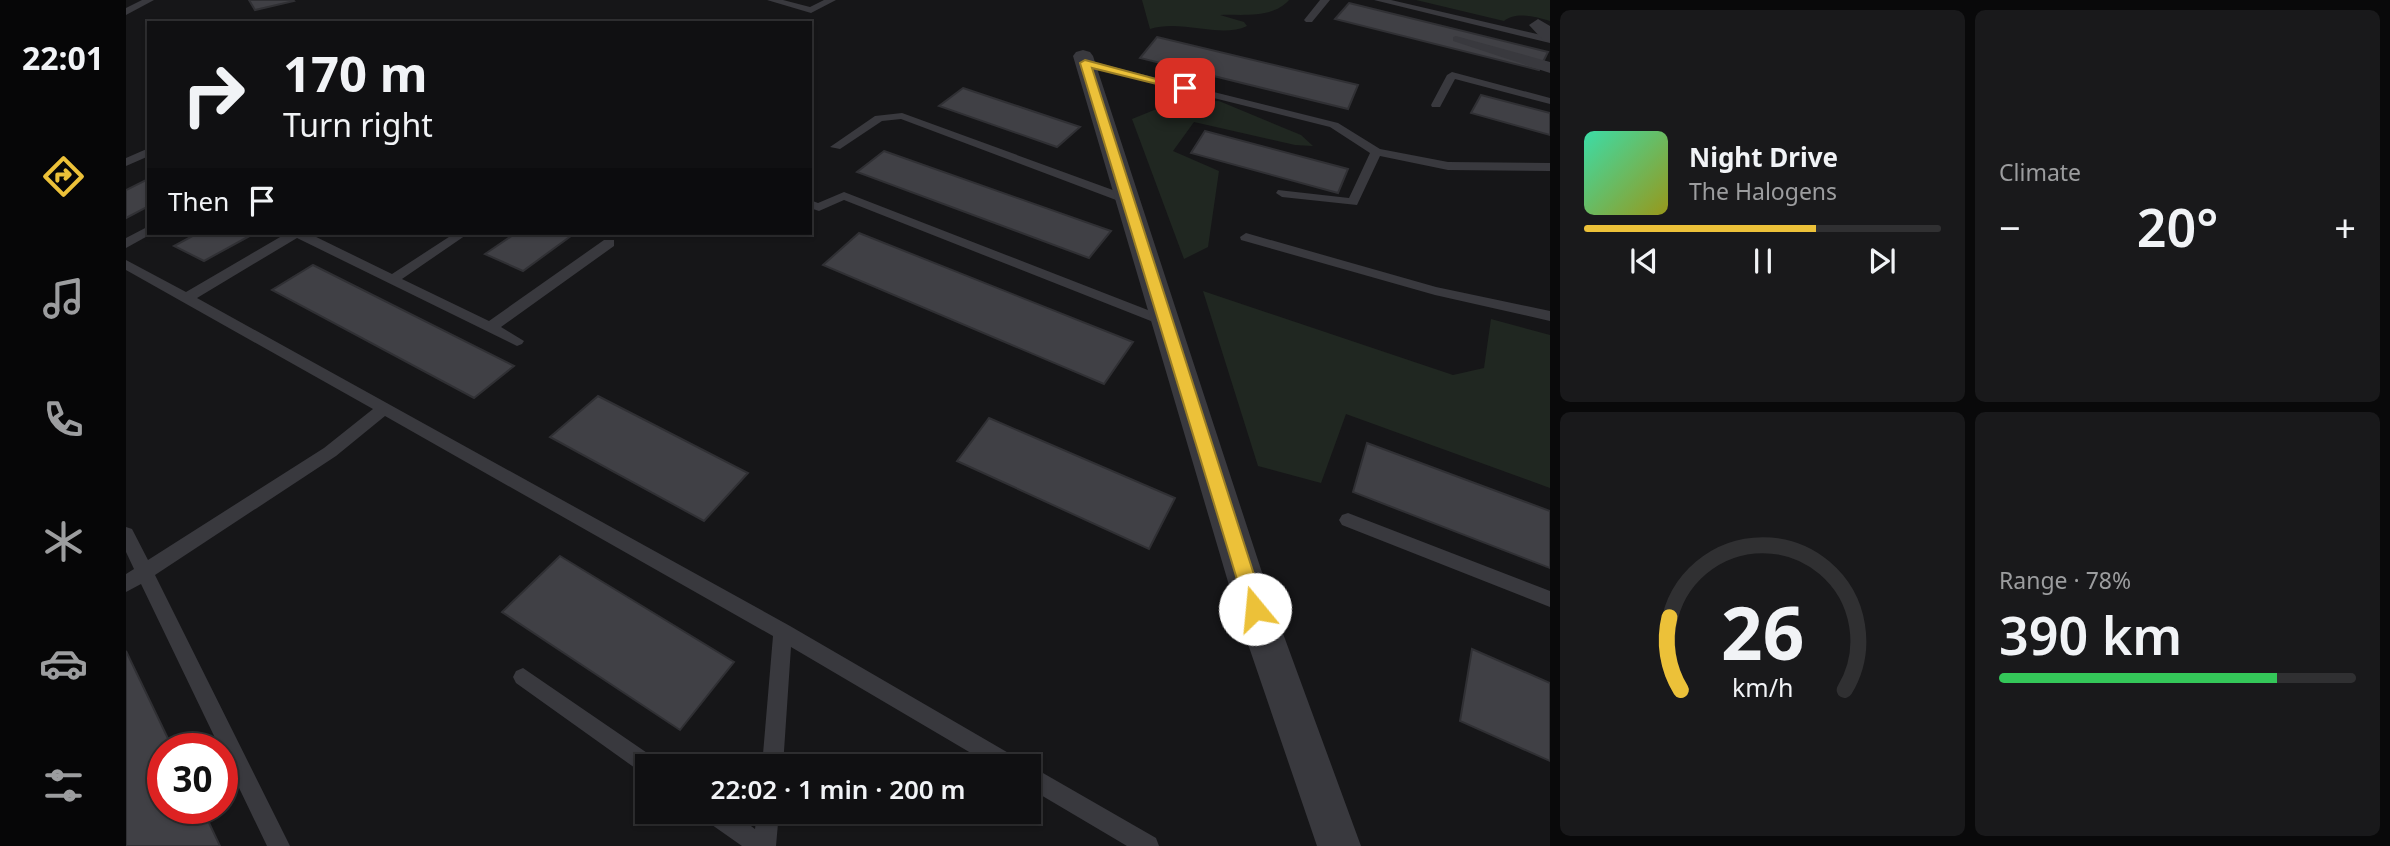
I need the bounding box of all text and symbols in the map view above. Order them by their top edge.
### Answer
text: 22:01 [22,36,104,79]
text: 170 m [283,40,428,106]
icon: right [168,49,259,140]
pin [1155,58,1215,118]
icon: arrive [1166,69,1204,107]
text: Turn right [283,103,433,146]
text: Night Drive [1689,139,1838,175]
icon: directions [39,152,88,201]
text: Climate [1999,156,2081,188]
text: The Halogens [1689,175,1837,207]
icon: arrive [243,182,281,220]
text: Then [168,183,229,219]
text: 20° [2137,191,2218,262]
text: − [1999,201,2021,253]
text: + [2334,201,2356,253]
icon: previous [1625,242,1663,280]
icon: pause [1744,242,1782,280]
icon: next [1863,242,1901,280]
icon: music [39,274,88,323]
icon: phone [39,395,88,444]
icon: climate [39,517,88,566]
text: Range · 78% [1999,564,2131,596]
position arrow [1218,572,1292,646]
text: 26 [1721,582,1804,681]
text: 390 km [1999,599,2182,670]
icon: car [39,639,88,688]
text: km/h [1732,670,1793,704]
speed limit sign: 30 [147,733,238,824]
icon: filters [39,761,88,810]
text: 22:02 · 1 min · 200 m [711,771,965,807]

